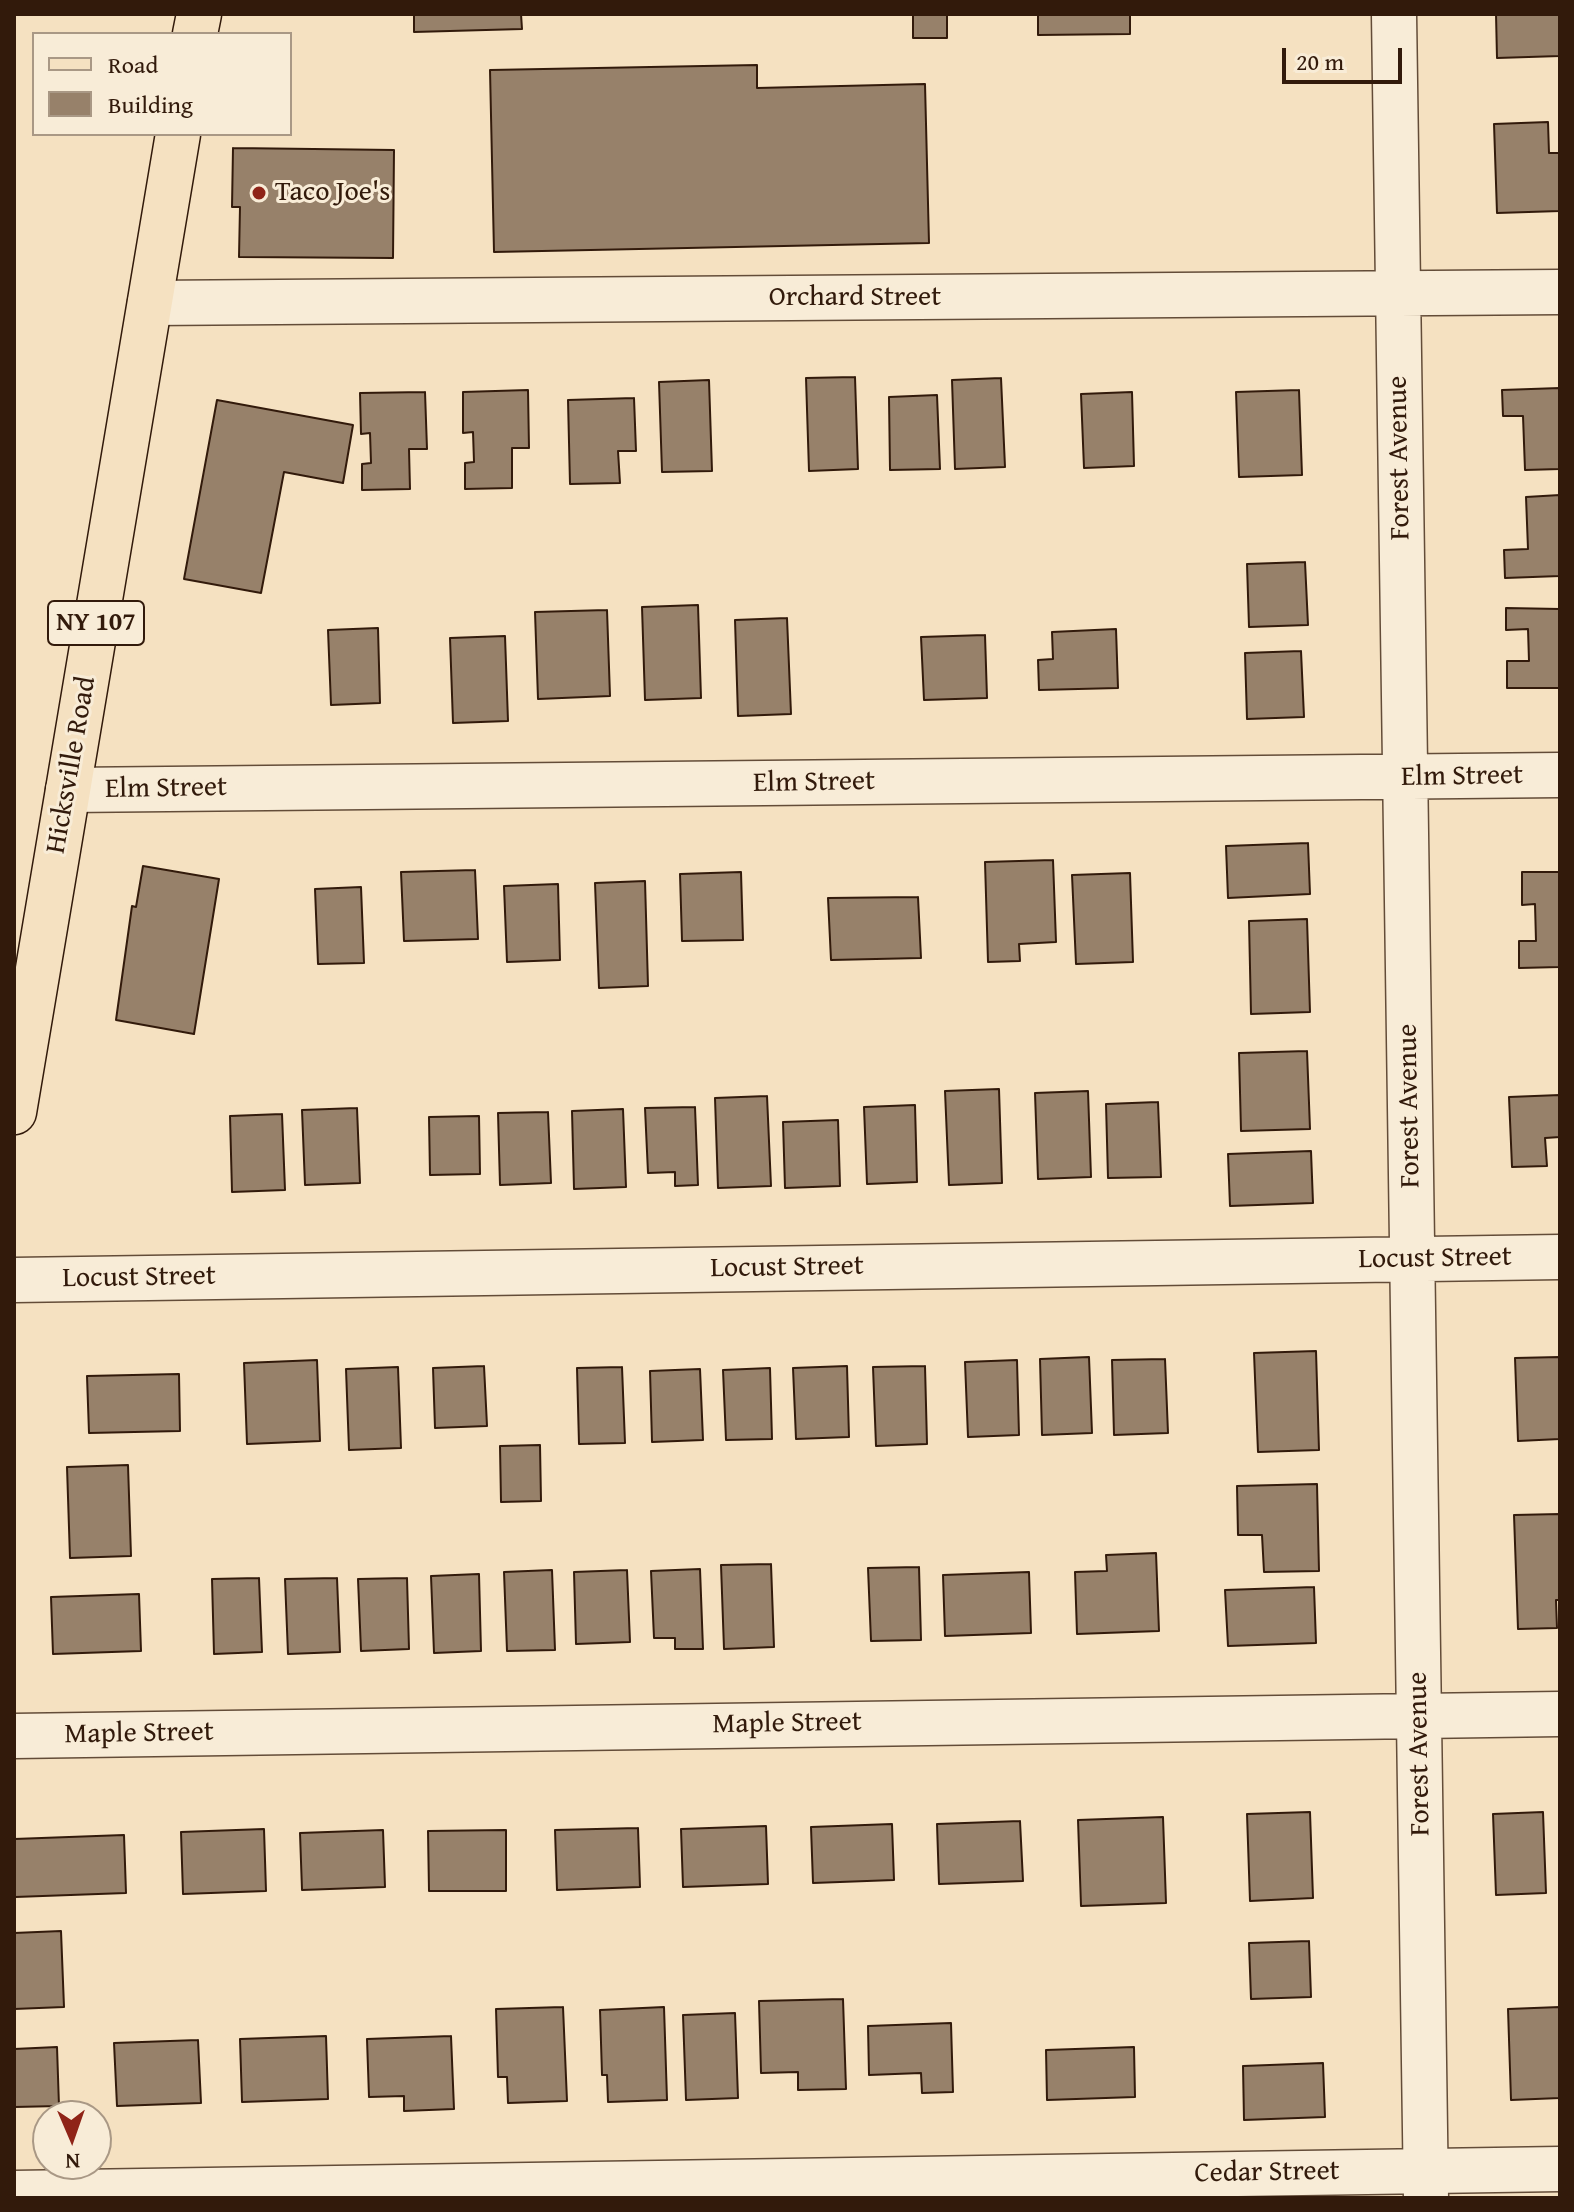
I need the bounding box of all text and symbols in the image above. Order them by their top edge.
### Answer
legend [32,32,292,136]
scale bar [1286,32,1406,82]
text: 20 m [1296,44,1344,79]
text: Road [108,47,158,82]
text: Building [108,87,193,122]
place label: Taco Joe's [275,176,390,210]
marker: Taco Joe's [250,184,268,202]
street label: Orchard Street [769,281,941,315]
street label: Forest Avenue [1382,376,1418,540]
road number: NY 107 [48,601,144,645]
street label: Hicksville Road [40,674,104,856]
street label: Elm Street [1401,759,1523,795]
street label: Elm Street [753,765,875,801]
street label: Elm Street [105,771,227,807]
street label: Forest Avenue [1392,1024,1428,1188]
street label: Locust Street [1358,1241,1512,1277]
street label: Locust Street [710,1250,864,1286]
street label: Locust Street [62,1260,216,1296]
street label: Forest Avenue [1402,1672,1438,1836]
street label: Maple Street [712,1706,862,1742]
street label: Maple Street [64,1716,214,1752]
north arrow [32,2100,112,2180]
text: N [65,2146,81,2178]
street label: Cedar Street [1194,2155,1340,2191]

